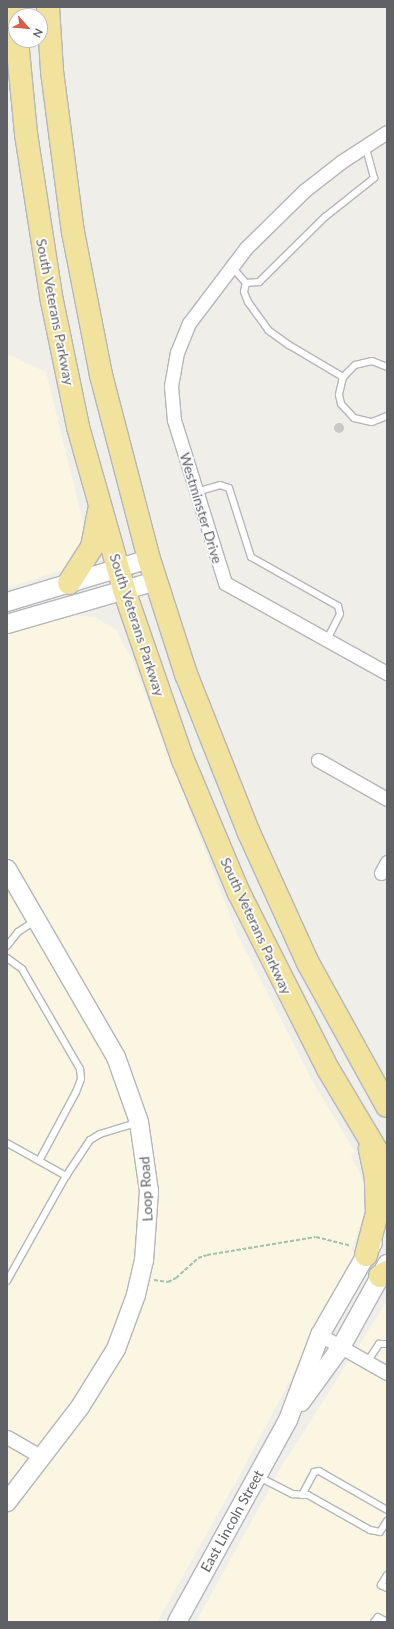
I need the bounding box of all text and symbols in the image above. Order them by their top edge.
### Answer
north arrow [8,8,48,48]
text: N [31,26,46,40]
street label: South Veterans Parkway [32,237,78,387]
street label: Westminster Drive [176,450,226,566]
street label: South Veterans Parkway [106,551,168,699]
street label: South Veterans Parkway [217,855,295,997]
street label: Loop Road [136,1156,156,1222]
street label: East Lincoln Street [197,1467,267,1575]

